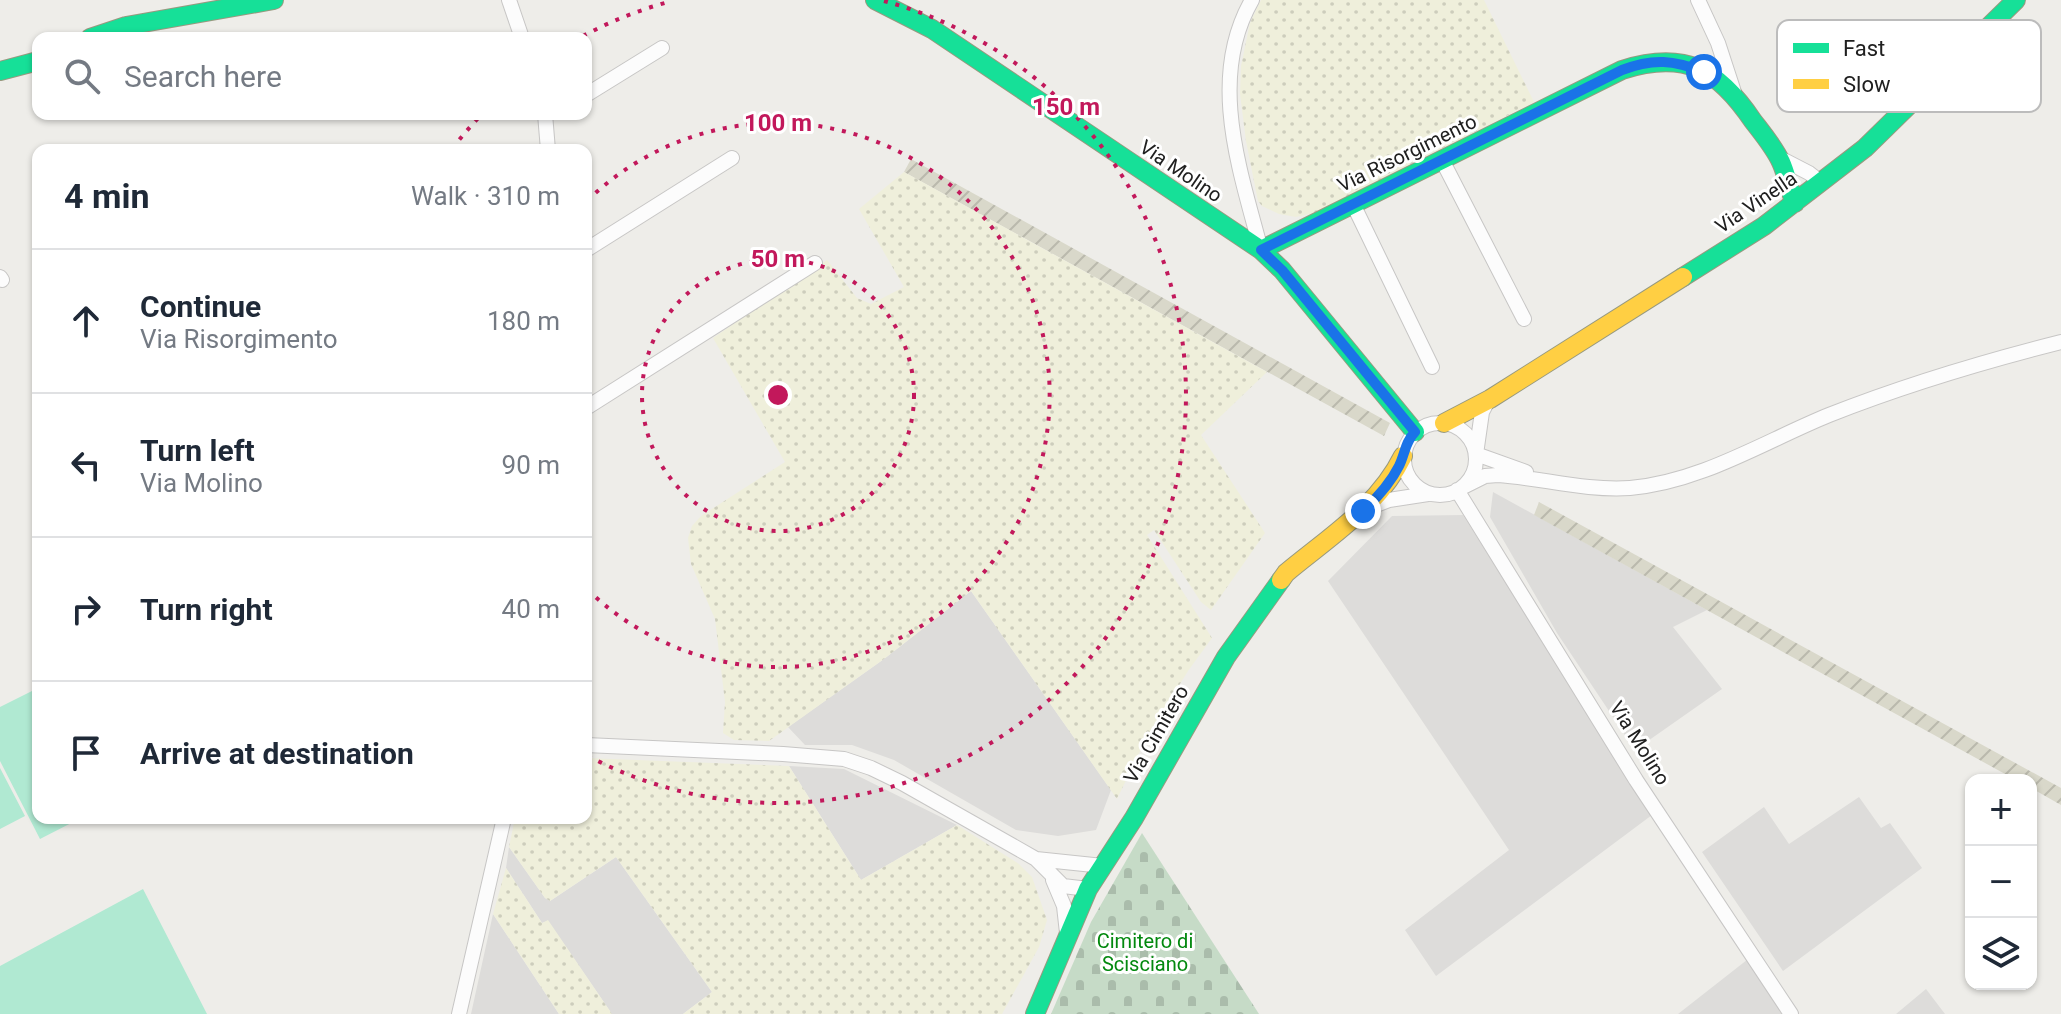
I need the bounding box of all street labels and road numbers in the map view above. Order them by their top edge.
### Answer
street label: Via Risorgimento [1333,109,1481,197]
street label: Via Molino [1135,135,1227,207]
street label: Via Vinella [1711,166,1801,238]
street label: Via Cimitero [1118,681,1194,787]
street label: Via Molino [1605,697,1675,789]

